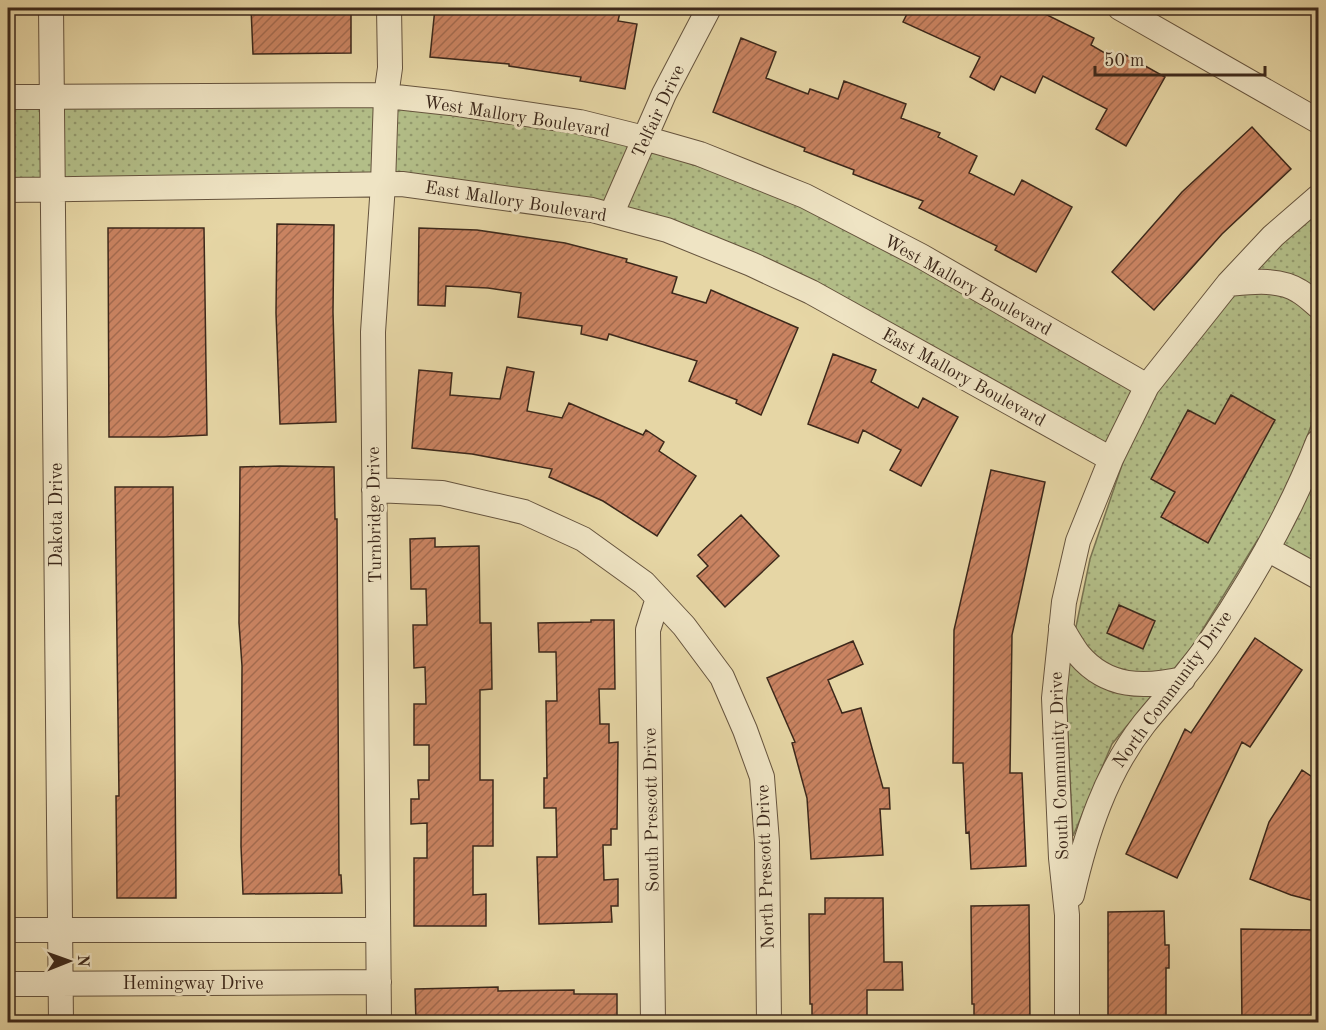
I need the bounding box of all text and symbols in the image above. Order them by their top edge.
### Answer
scale bar [1095,39,1264,77]
text: 50 m [1104,52,1144,70]
street label: Telfair Drive [630,62,688,161]
street label: West Mallory Boulevard [422,93,611,141]
street label: East Mallory Boulevard [424,179,608,225]
street label: West Mallory Boulevard [881,232,1054,339]
street label: East Mallory Boulevard [879,325,1048,430]
street label: Turnbridge Drive [365,446,385,583]
street label: Dakota Drive [48,463,66,567]
street label: North Community Drive [1110,608,1236,771]
street label: South Community Drive [1048,671,1072,861]
street label: South Prescott Drive [642,728,662,892]
street label: North Prescott Drive [754,784,778,950]
north arrow [39,931,99,991]
text: N [74,955,90,968]
street label: Hemingway Drive [123,975,263,993]

